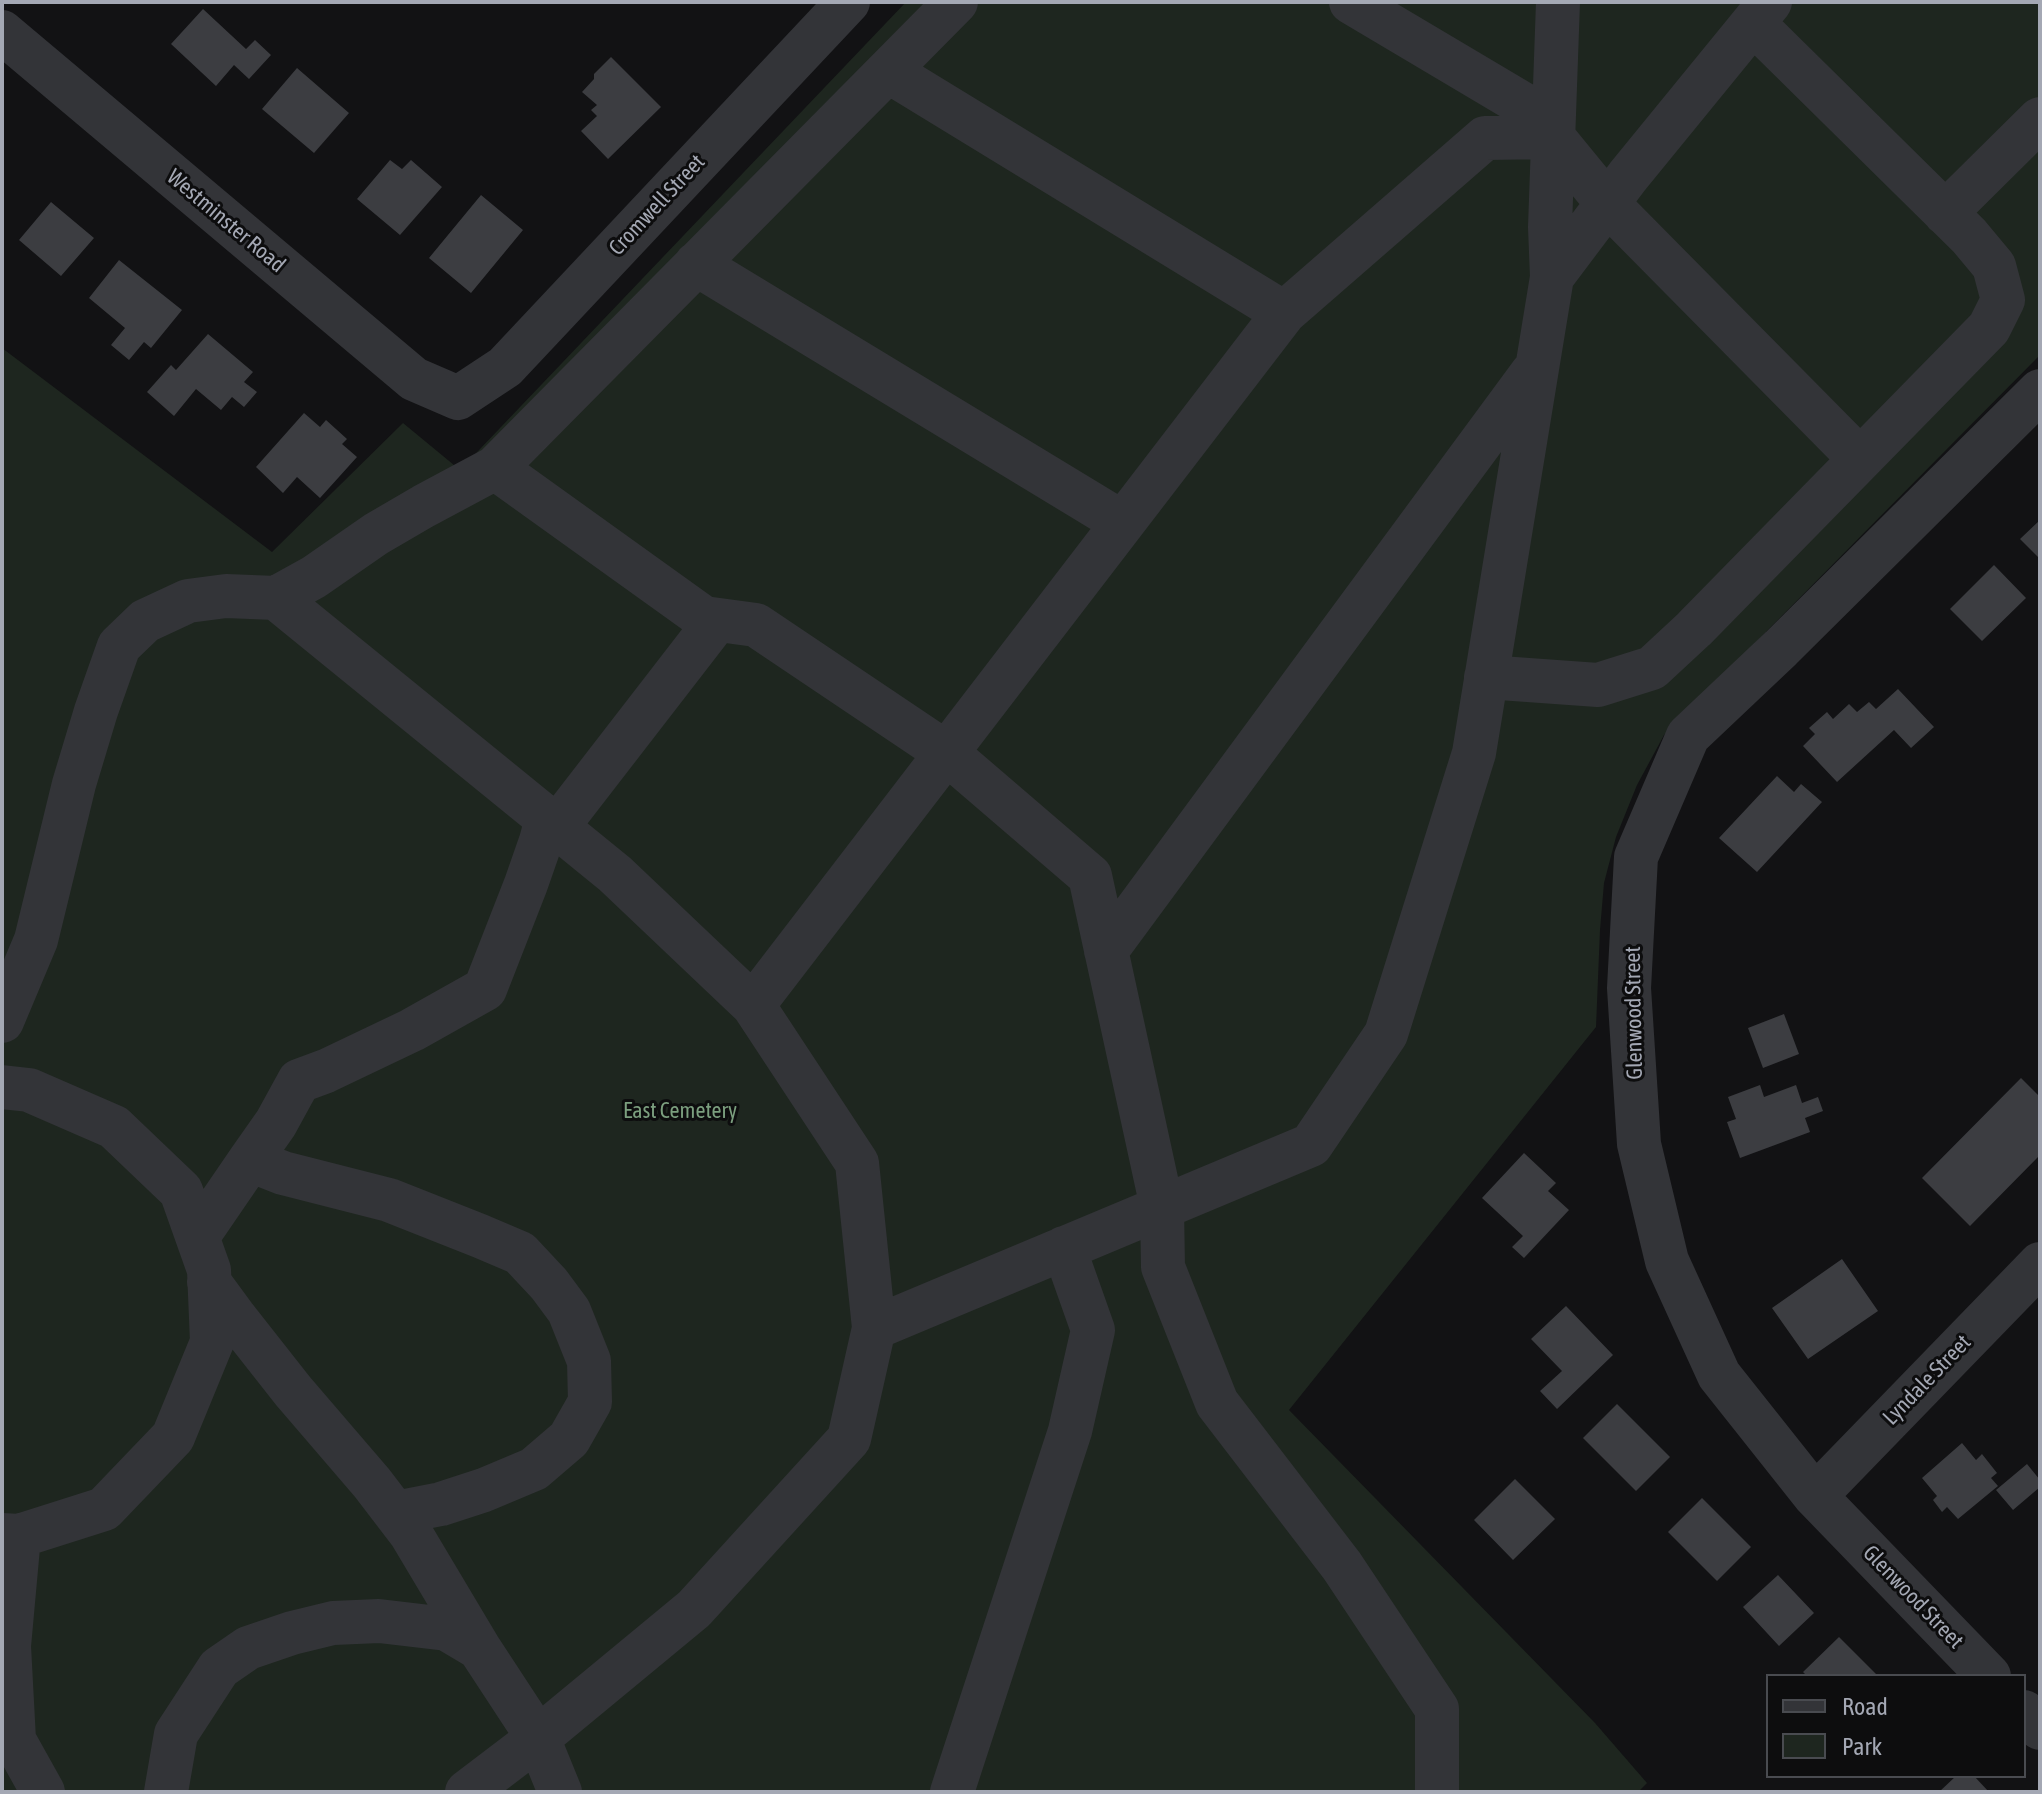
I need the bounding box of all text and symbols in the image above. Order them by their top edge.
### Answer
street label: Cromwell Street [604,149,710,261]
street label: Westminster Road [161,164,291,278]
street label: Glenwood Street [1620,946,1648,1080]
park label: East Cemetery [623,1098,737,1124]
street label: Lyndale Street [1878,1329,1976,1431]
street label: Glenwood Street [1857,1540,1969,1654]
legend [1766,1674,2026,1778]
text: Road [1842,1693,1888,1720]
text: Park [1842,1733,1882,1760]

